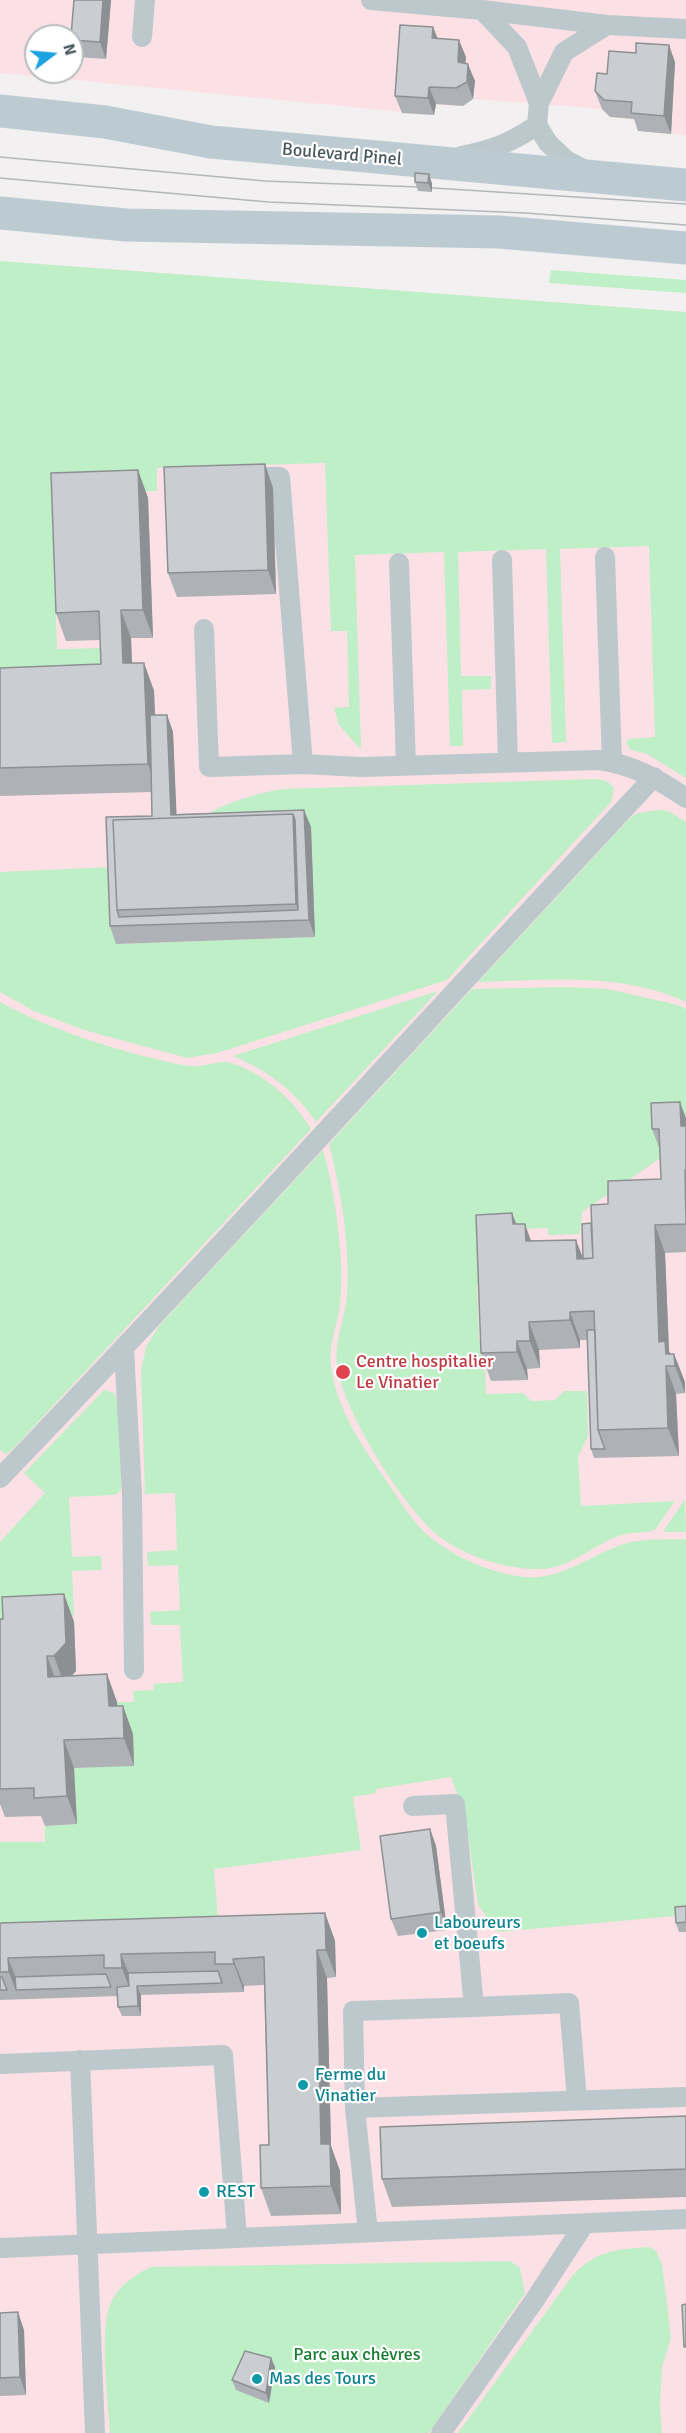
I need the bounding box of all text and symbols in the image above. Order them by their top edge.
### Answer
north arrow [24,24,84,84]
text: N [58,41,81,58]
street label: Boulevard Pinel [281,139,403,171]
place label: Centre hospitalier Le Vinatier [356,1351,494,1394]
marker: Centre hospitalier Le Vinatier [334,1363,352,1381]
place label: Laboureurs et boeufs [434,1912,521,1954]
marker: Laboureurs et boeufs [415,1926,429,1940]
place label: Ferme du Vinatier [315,2064,386,2106]
marker: Ferme du Vinatier [296,2078,310,2092]
place label: REST [216,2181,255,2203]
marker: REST [197,2185,211,2199]
park label: Parc aux chèvres [293,2344,421,2366]
place label: Mas des Tours [269,2368,376,2390]
marker: Mas des Tours [250,2372,264,2386]

